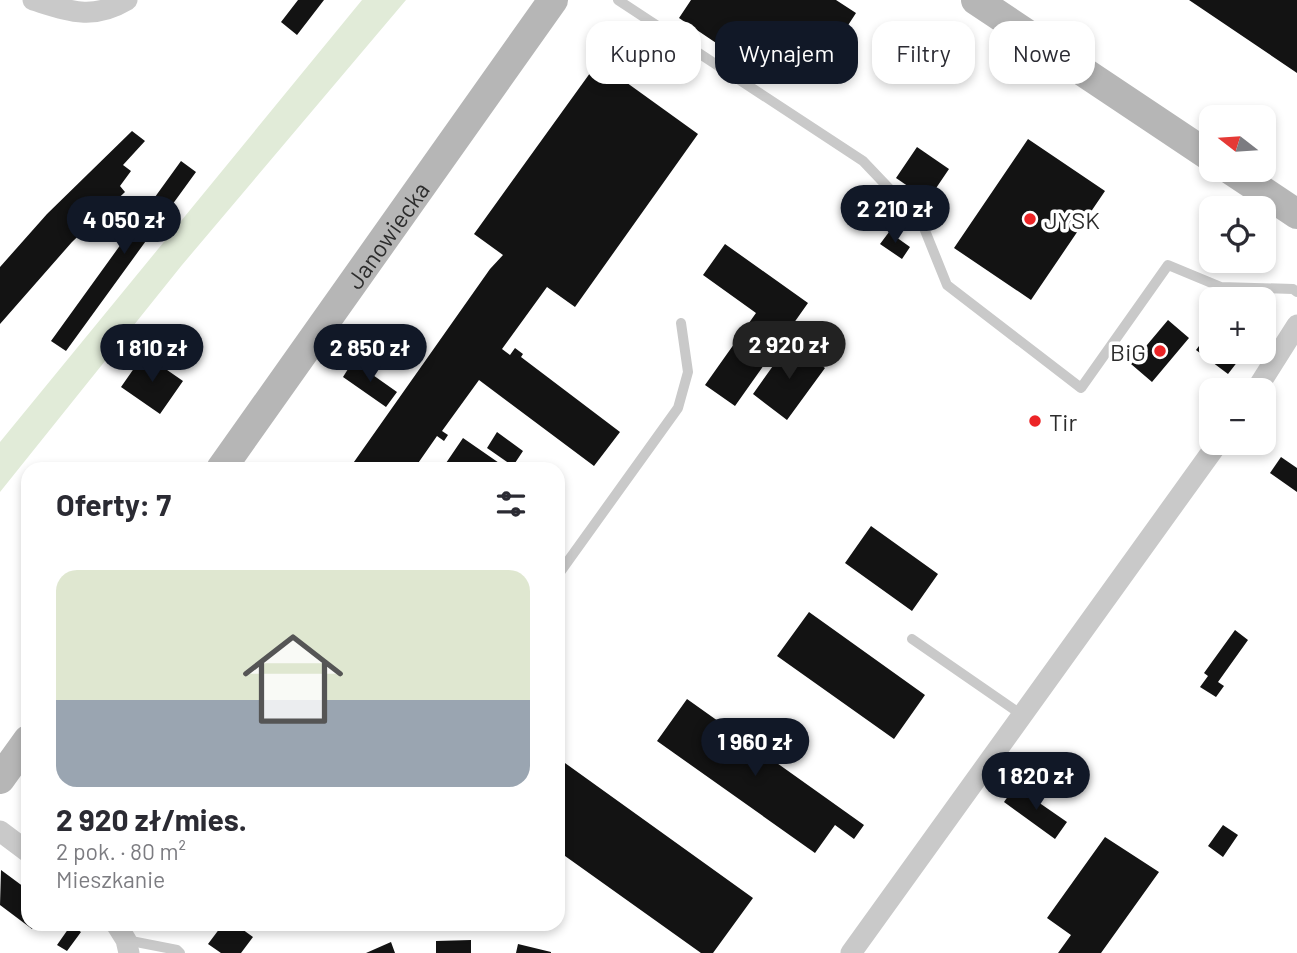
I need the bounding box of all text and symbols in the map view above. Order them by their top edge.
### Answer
chip: Kupno [586,21,701,84]
chip: Wynajem [715,21,858,84]
chip: Filtry [872,21,975,84]
chip: Nowe [989,21,1095,84]
north arrow [1199,105,1276,182]
map controls [1199,105,1276,455]
street label: Janowiecka [339,176,435,294]
pin: 2 210 zł [823,186,967,245]
text: 2 210 zł [857,194,933,222]
pin: 4 050 zł [52,196,196,256]
button: locate [1199,196,1276,273]
text: 4 050 zł [83,205,165,233]
place label: JYSK [1044,205,1100,234]
marker: JYSK [1022,211,1038,227]
button: + [1199,287,1276,364]
pin: 2 920 zł [717,322,861,381]
pin: 1 810 zł [80,324,224,384]
pin: 2 850 zł [298,324,442,384]
text: 2 920 zł [749,330,829,358]
text: 1 810 zł [116,333,188,361]
text: 2 850 zł [330,333,410,361]
place label: BiG [1110,337,1146,366]
marker: BiG [1152,343,1168,359]
button: − [1199,378,1276,455]
place label: Tir [1049,407,1077,436]
marker: Tir [1027,413,1043,429]
icon: filters [492,485,530,523]
text: Oferty: 7 [56,486,171,522]
icon: home [230,616,356,742]
pin: 1 960 zł [683,718,827,778]
text: 1 960 zł [717,727,793,755]
pin: 1 820 zł [964,752,1108,812]
text: 1 820 zł [998,761,1074,789]
text: 2 920 zł/mies. [56,801,247,837]
text: 2 pok. · 80 m² [56,837,186,865]
text: Mieszkanie [56,865,165,893]

